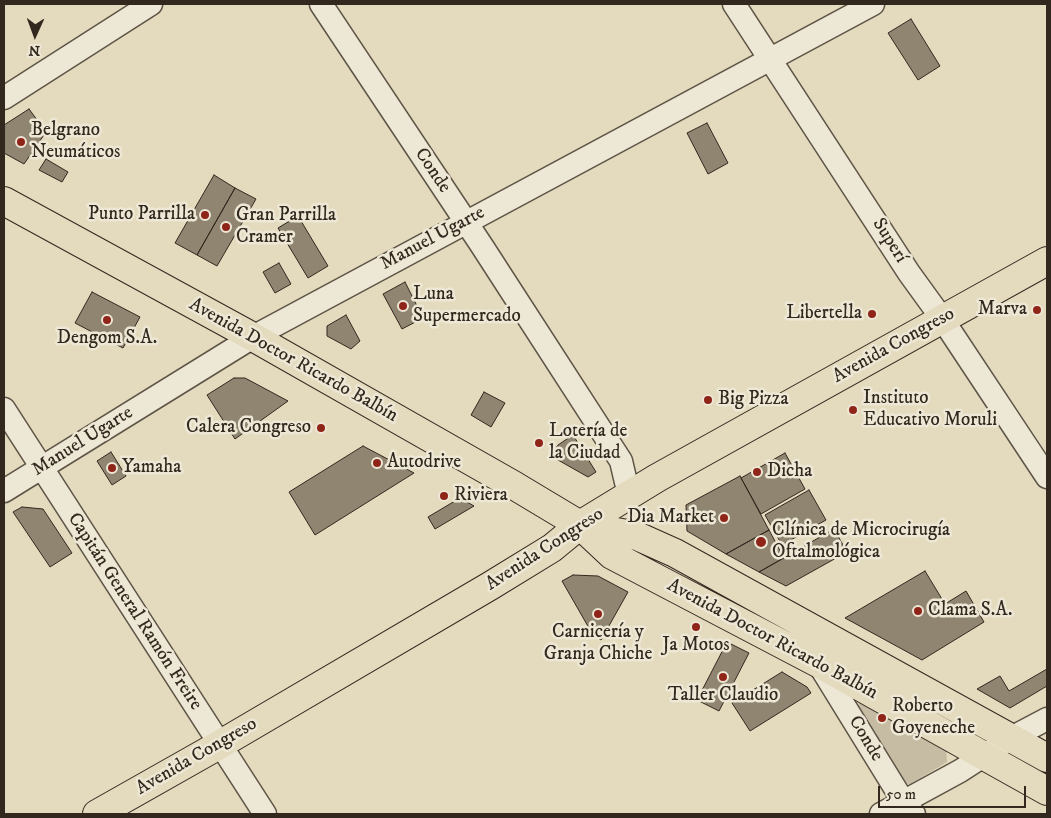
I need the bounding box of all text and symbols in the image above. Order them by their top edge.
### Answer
north arrow [10,10,60,60]
text: N [28,41,41,59]
place label: Belgrano Neumáticos [31,120,120,164]
marker: Belgrano Neumáticos [15,136,27,148]
street label: Conde [409,144,455,198]
street label: Manuel Ugarte [377,202,489,276]
place label: Punto Parrilla [88,204,195,226]
place label: Gran Parrilla Cramer [236,205,336,249]
marker: Punto Parrilla [199,209,211,221]
street label: Superí [866,214,912,268]
marker: Gran Parrilla Cramer [220,221,232,233]
place label: Luna Supermercado [413,284,521,328]
street label: Avenida Doctor Ricardo Balbín [185,294,401,428]
place label: Marva [978,299,1027,321]
marker: Luna Supermercado [397,300,409,312]
place label: Libertella [786,303,862,325]
street label: Avenida Congreso [829,303,959,389]
marker: Marva [1031,304,1043,316]
marker: Libertella [866,308,878,320]
marker: Dengom S.A. [101,314,113,326]
place label: Dengom S.A. [57,328,157,350]
place label: Instituto Educativo Moruli [863,388,997,432]
place label: Big Pizza [718,389,789,411]
marker: Big Pizza [702,394,714,406]
street label: Manuel Ugarte [28,402,138,482]
marker: Instituto Educativo Moruli [847,404,859,416]
place label: Calera Congreso [186,417,311,439]
place label: Lotería de la Ciudad [549,421,627,465]
marker: Calera Congreso [315,422,327,434]
marker: Lotería de la Ciudad [533,437,545,449]
place label: Autodrive [387,452,461,474]
place label: Yamaha [122,457,181,479]
marker: Autodrive [371,457,383,469]
place label: Dicha [767,461,812,483]
marker: Yamaha [106,462,118,474]
marker: Dicha [751,466,763,478]
place label: Riviera [454,485,508,507]
marker: Riviera [438,490,450,502]
street label: Avenida Congreso [482,503,608,597]
place label: Dia Market [627,507,714,529]
street label: Capitán General Ramón Freire [62,509,206,715]
marker: Dia Market [718,512,730,524]
place label: Clínica de Microcirugía Oftalmológica [772,520,950,564]
marker: Clínica de Microcirugía Oftalmológica [754,535,768,549]
street label: Avenida Doctor Ricardo Balbín [663,575,881,705]
place label: Clama S.A. [928,600,1013,622]
marker: Clama S.A. [912,605,924,617]
marker: Carnicería y Granja Chiche [592,608,604,620]
marker: Ja Motos [690,621,702,633]
place label: Carnicería y Granja Chiche [544,622,652,666]
place label: Ja Motos [662,635,730,657]
marker: Taller Claudio [717,671,729,683]
place label: Taller Claudio [668,685,778,707]
place label: Roberto Goyeneche [892,696,975,740]
street label: Conde [843,712,887,766]
marker: Roberto Goyeneche [876,712,888,724]
street label: Avenida Congreso [132,713,262,801]
scale bar [881,776,1028,808]
text: 50 m [886,785,916,804]

